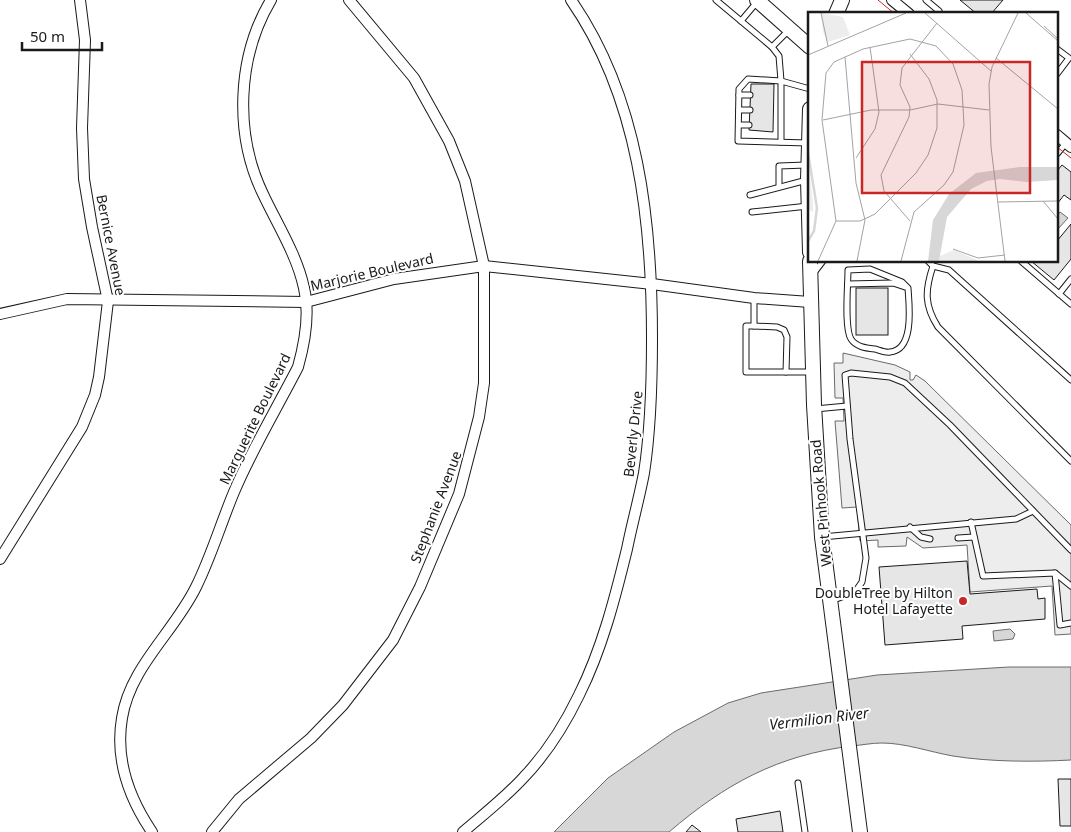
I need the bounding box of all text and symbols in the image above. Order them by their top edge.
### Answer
inset map [808,12,1058,262]
scale bar [22,20,102,52]
text: 50 m [30,26,65,46]
street label: Bernice Avenue [92,193,131,297]
street label: Marjorie Boulevard [308,248,435,295]
street label: Marguerite Boulevard [214,350,295,488]
street label: Beverly Drive [619,390,646,478]
street label: West Pinhook Road [805,439,836,567]
street label: Stephanie Avenue [405,448,466,566]
place label: DoubleTree by Hilton Hotel Lafayette [815,583,953,618]
marker: DoubleTree by Hilton Hotel Lafayette [957,595,969,607]
water label: Vermilion River [768,702,871,734]

